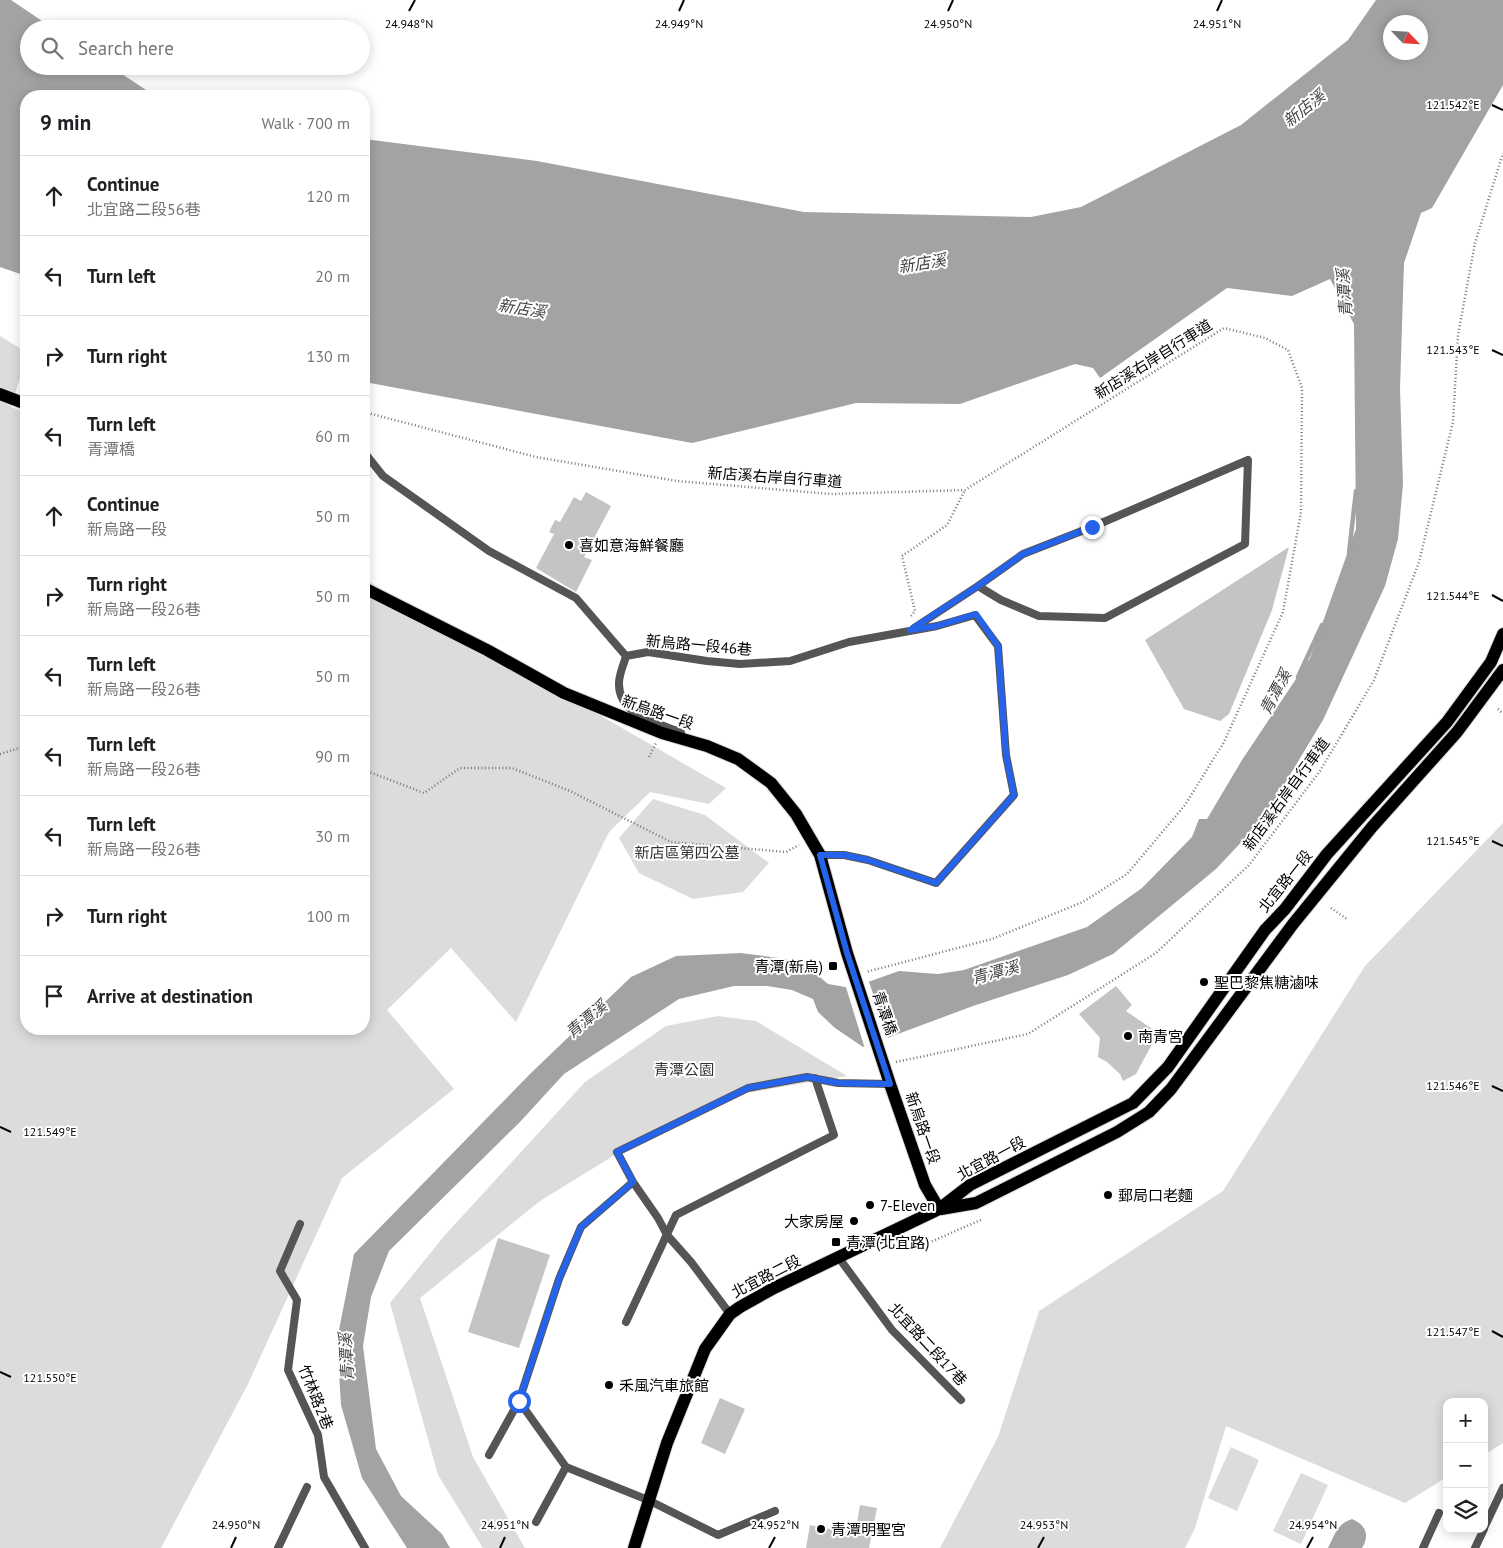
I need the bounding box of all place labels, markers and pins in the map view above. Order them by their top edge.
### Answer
place label: 喜如意海鮮餐廳 [579,536,684,555]
marker: 喜如意海鮮餐廳 [563,539,575,551]
place label: 青潭(新烏) [755,957,823,976]
marker: 青潭(新烏) [827,960,839,972]
place label: 聖巴黎焦糖滷味 [1214,973,1319,992]
marker: 聖巴黎焦糖滷味 [1198,976,1210,988]
place label: 南青宮 [1138,1027,1183,1046]
marker: 南青宮 [1122,1030,1134,1042]
place label: 郵局口老麵 [1118,1186,1193,1205]
marker: 郵局口老麵 [1102,1189,1114,1201]
place label: 7-Eleven [880,1196,935,1215]
marker: 7-Eleven [864,1199,876,1211]
place label: 大家房屋 [784,1212,844,1231]
marker: 大家房屋 [848,1215,860,1227]
place label: 青潭(北宜路) [846,1233,929,1252]
marker: 青潭(北宜路) [830,1236,842,1248]
place label: 禾風汽車旅館 [619,1376,709,1395]
marker: 禾風汽車旅館 [603,1379,615,1391]
place label: 青潭明聖宮 [831,1520,906,1539]
marker: 青潭明聖宮 [815,1523,827,1535]

